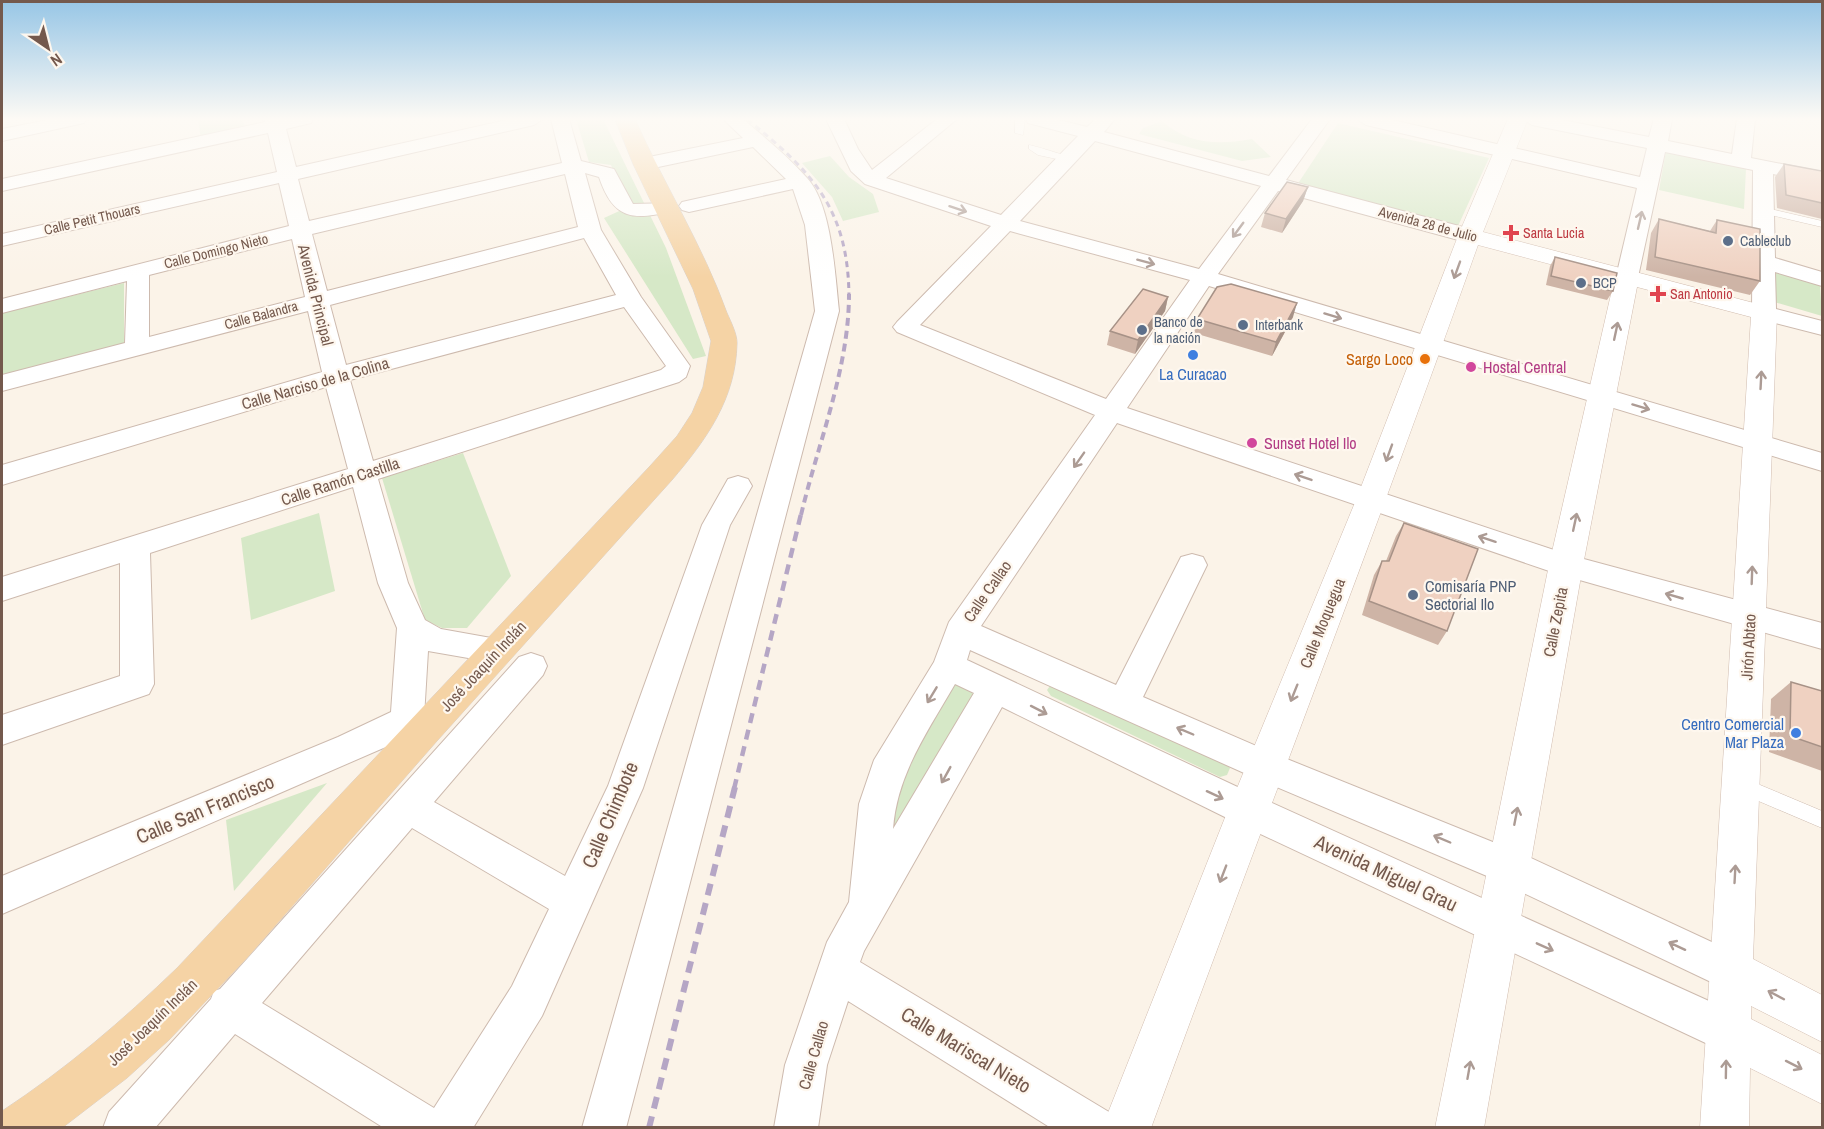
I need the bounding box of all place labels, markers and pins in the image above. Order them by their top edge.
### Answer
place label: Santa Lucia [1523,224,1585,242]
marker: Santa Lucia [1504,226,1518,240]
place label: Cableclub [1740,232,1791,250]
marker: Cableclub [1721,234,1735,248]
place label: BCP [1593,274,1617,292]
marker: BCP [1574,276,1588,290]
place label: San Antonio [1670,285,1733,303]
marker: San Antonio [1651,287,1665,301]
place label: Banco de la nación [1154,313,1203,347]
place label: Interbank [1255,316,1303,334]
marker: Interbank [1236,318,1250,332]
marker: Banco de la nación [1135,323,1149,337]
marker: La Curacao [1186,348,1200,362]
place label: Sargo Loco [1346,348,1413,370]
marker: Sargo Loco [1418,352,1432,366]
place label: Hostal Central [1483,356,1566,378]
marker: Hostal Central [1464,360,1478,374]
place label: La Curacao [1159,363,1227,385]
place label: Sunset Hotel Ilo [1264,432,1357,454]
marker: Sunset Hotel Ilo [1245,436,1259,450]
place label: Comisaría PNP Sectorial Ilo [1425,575,1516,615]
marker: Comisaría PNP Sectorial Ilo [1406,588,1420,602]
place label: Centro Comercial Mar Plaza [1681,713,1785,753]
marker: Centro Comercial Mar Plaza [1789,726,1803,740]

